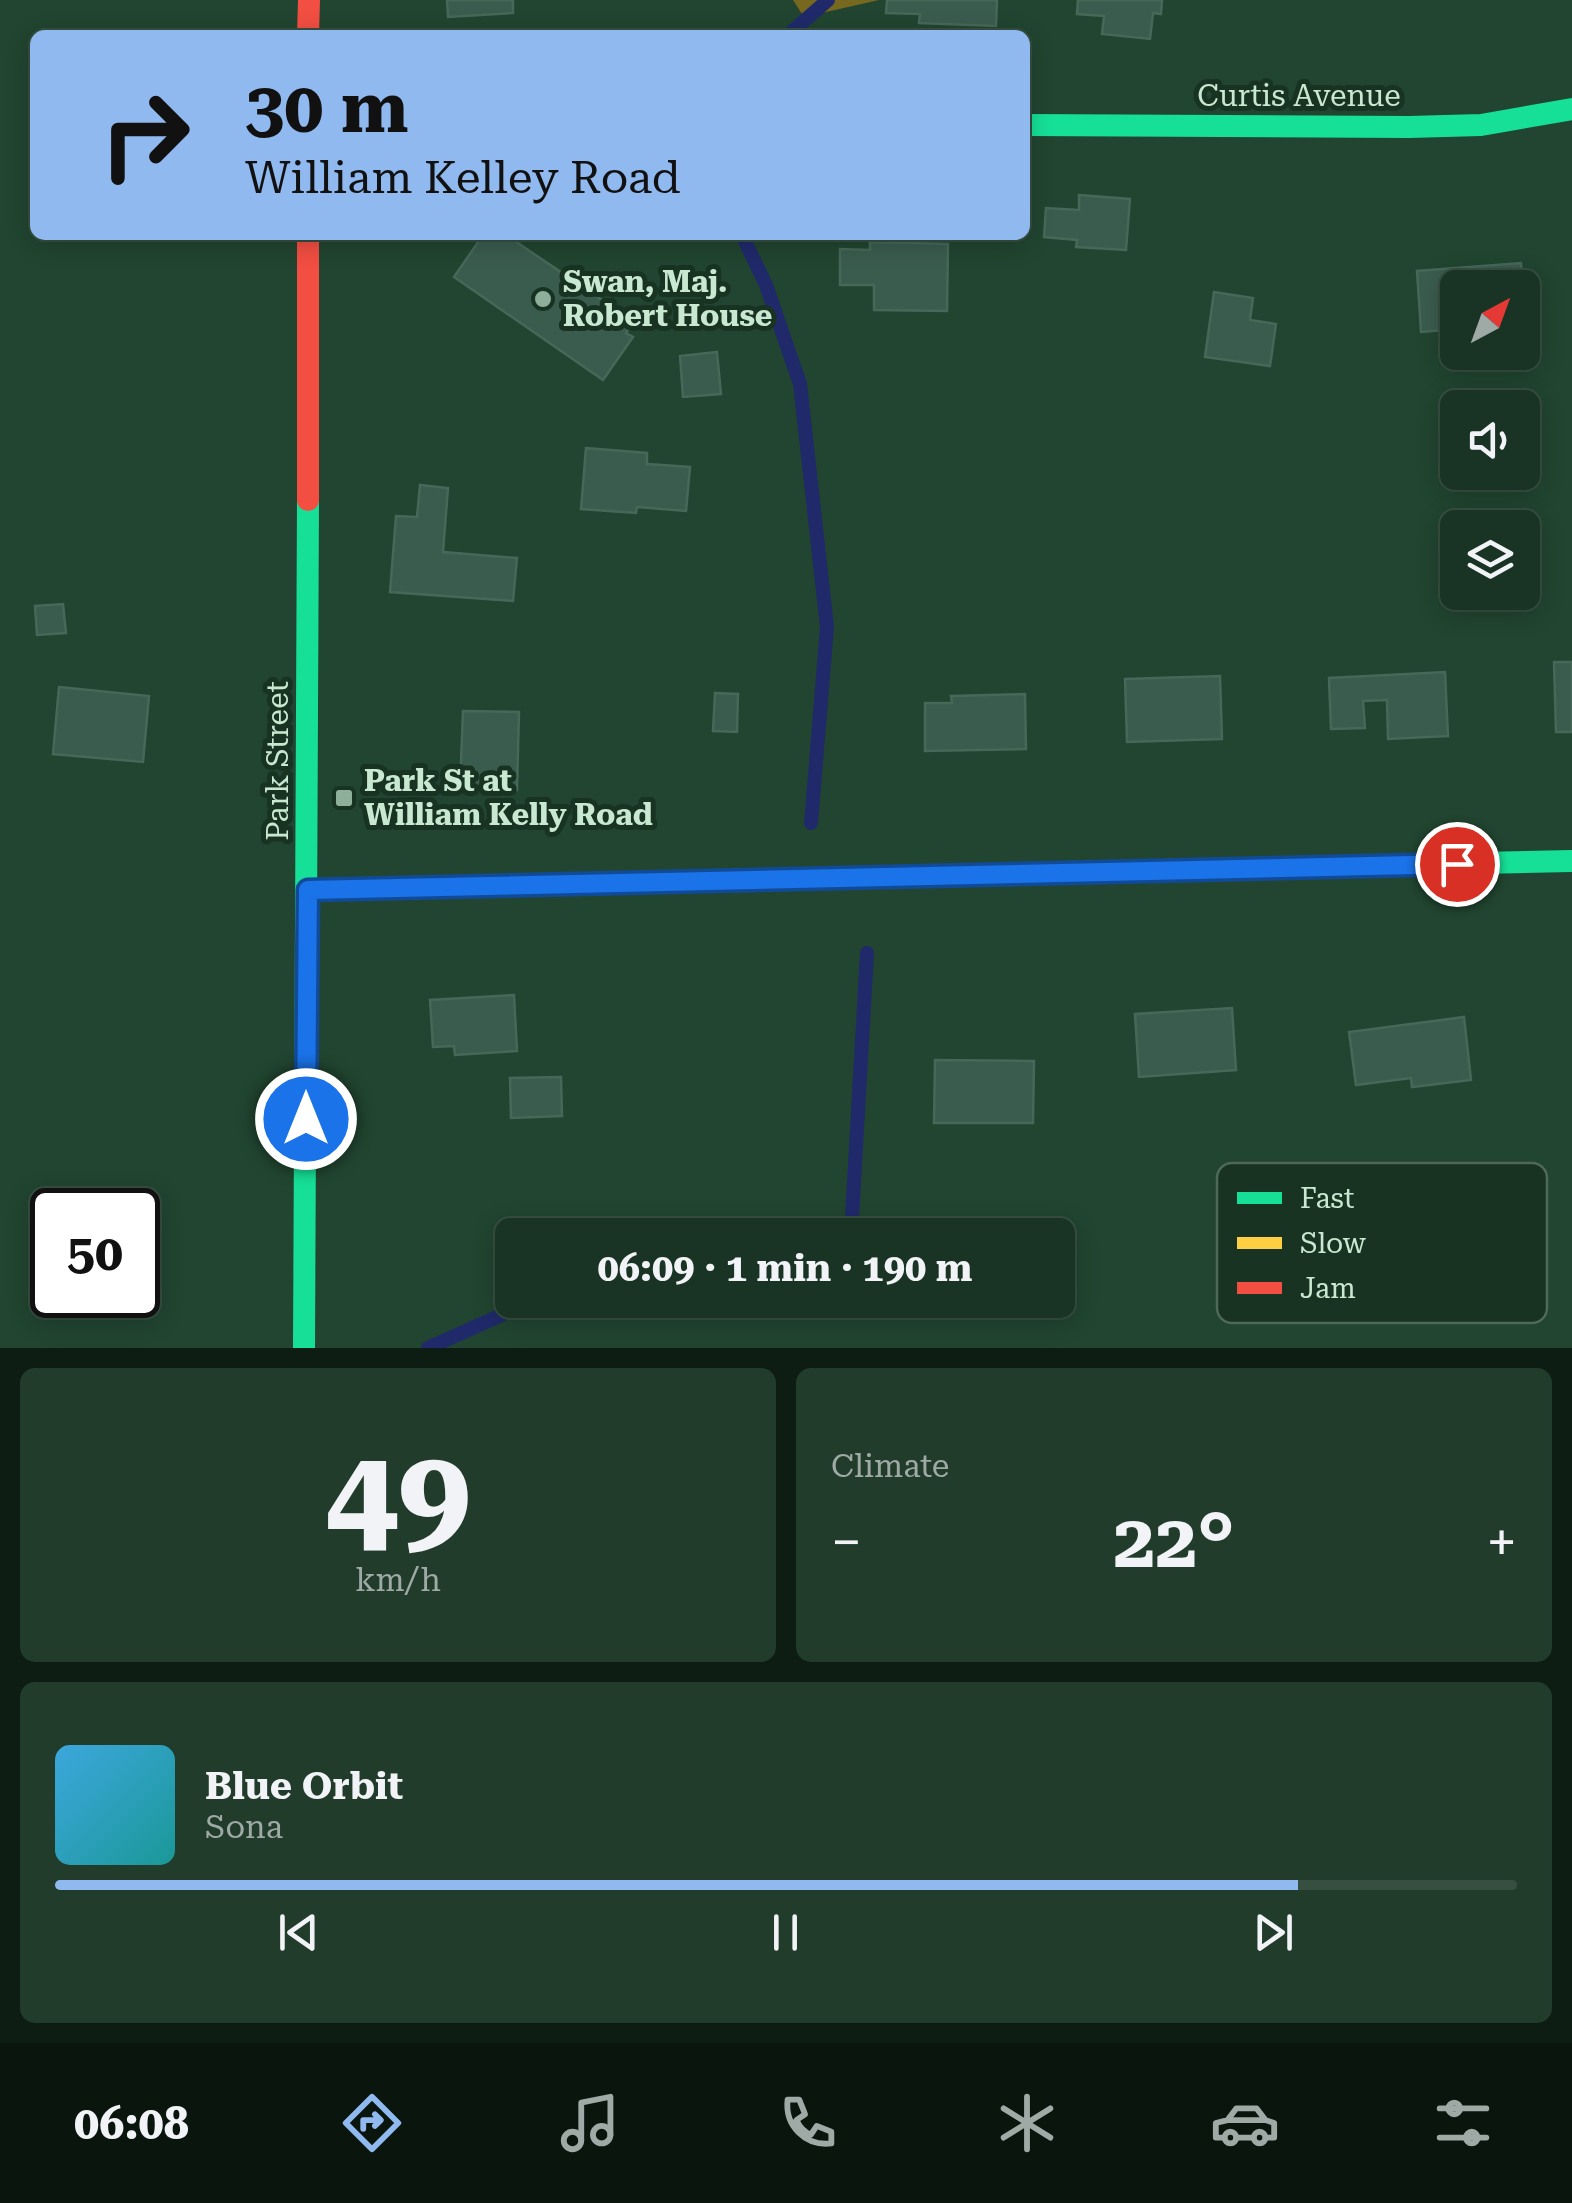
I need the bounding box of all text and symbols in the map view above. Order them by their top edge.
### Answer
text: 30 m [245,67,409,149]
icon: right [80,70,210,200]
street label: Curtis Avenue [1197,78,1401,113]
text: William Kelley Road [245,151,681,204]
place label: Swan, Maj. Robert House [563,264,772,333]
north arrow [1440,270,1540,370]
map controls [1440,270,1540,610]
marker: Swan, Maj. Robert House [532,288,554,310]
button: sound [1440,390,1540,490]
button: layers [1440,510,1540,610]
street label: Park Street [260,681,295,841]
place label: Park St at William Kelly Road [364,763,653,832]
marker: Park St at William Kelly Road [333,787,355,809]
pin [1415,822,1500,907]
icon: arrive [1430,837,1485,892]
position arrow [254,1067,358,1171]
legend [1217,1163,1547,1323]
text: Fast [1300,1182,1354,1215]
speed limit sign: 50 [30,1188,160,1318]
text: Slow [1300,1227,1367,1260]
text: 06:09 · 1 min · 190 m [598,1246,972,1290]
text: Jam [1300,1272,1356,1305]
text: 49 [325,1419,471,1572]
text: Climate [831,1447,949,1485]
text: 22° [1113,1497,1235,1585]
text: − [831,1510,862,1574]
text: + [1486,1510,1517,1574]
text: km/h [355,1561,441,1599]
text: Blue Orbit [205,1764,403,1808]
text: Sona [205,1808,283,1846]
icon: previous [271,1905,326,1960]
icon: pause [758,1905,813,1960]
icon: next [1246,1905,1301,1960]
icon: directions [337,2088,407,2158]
icon: music [555,2088,625,2158]
icon: phone [773,2088,843,2158]
icon: climate [992,2088,1062,2158]
icon: car [1210,2088,1280,2158]
icon: filters [1428,2088,1498,2158]
text: 06:08 [74,2097,189,2150]

